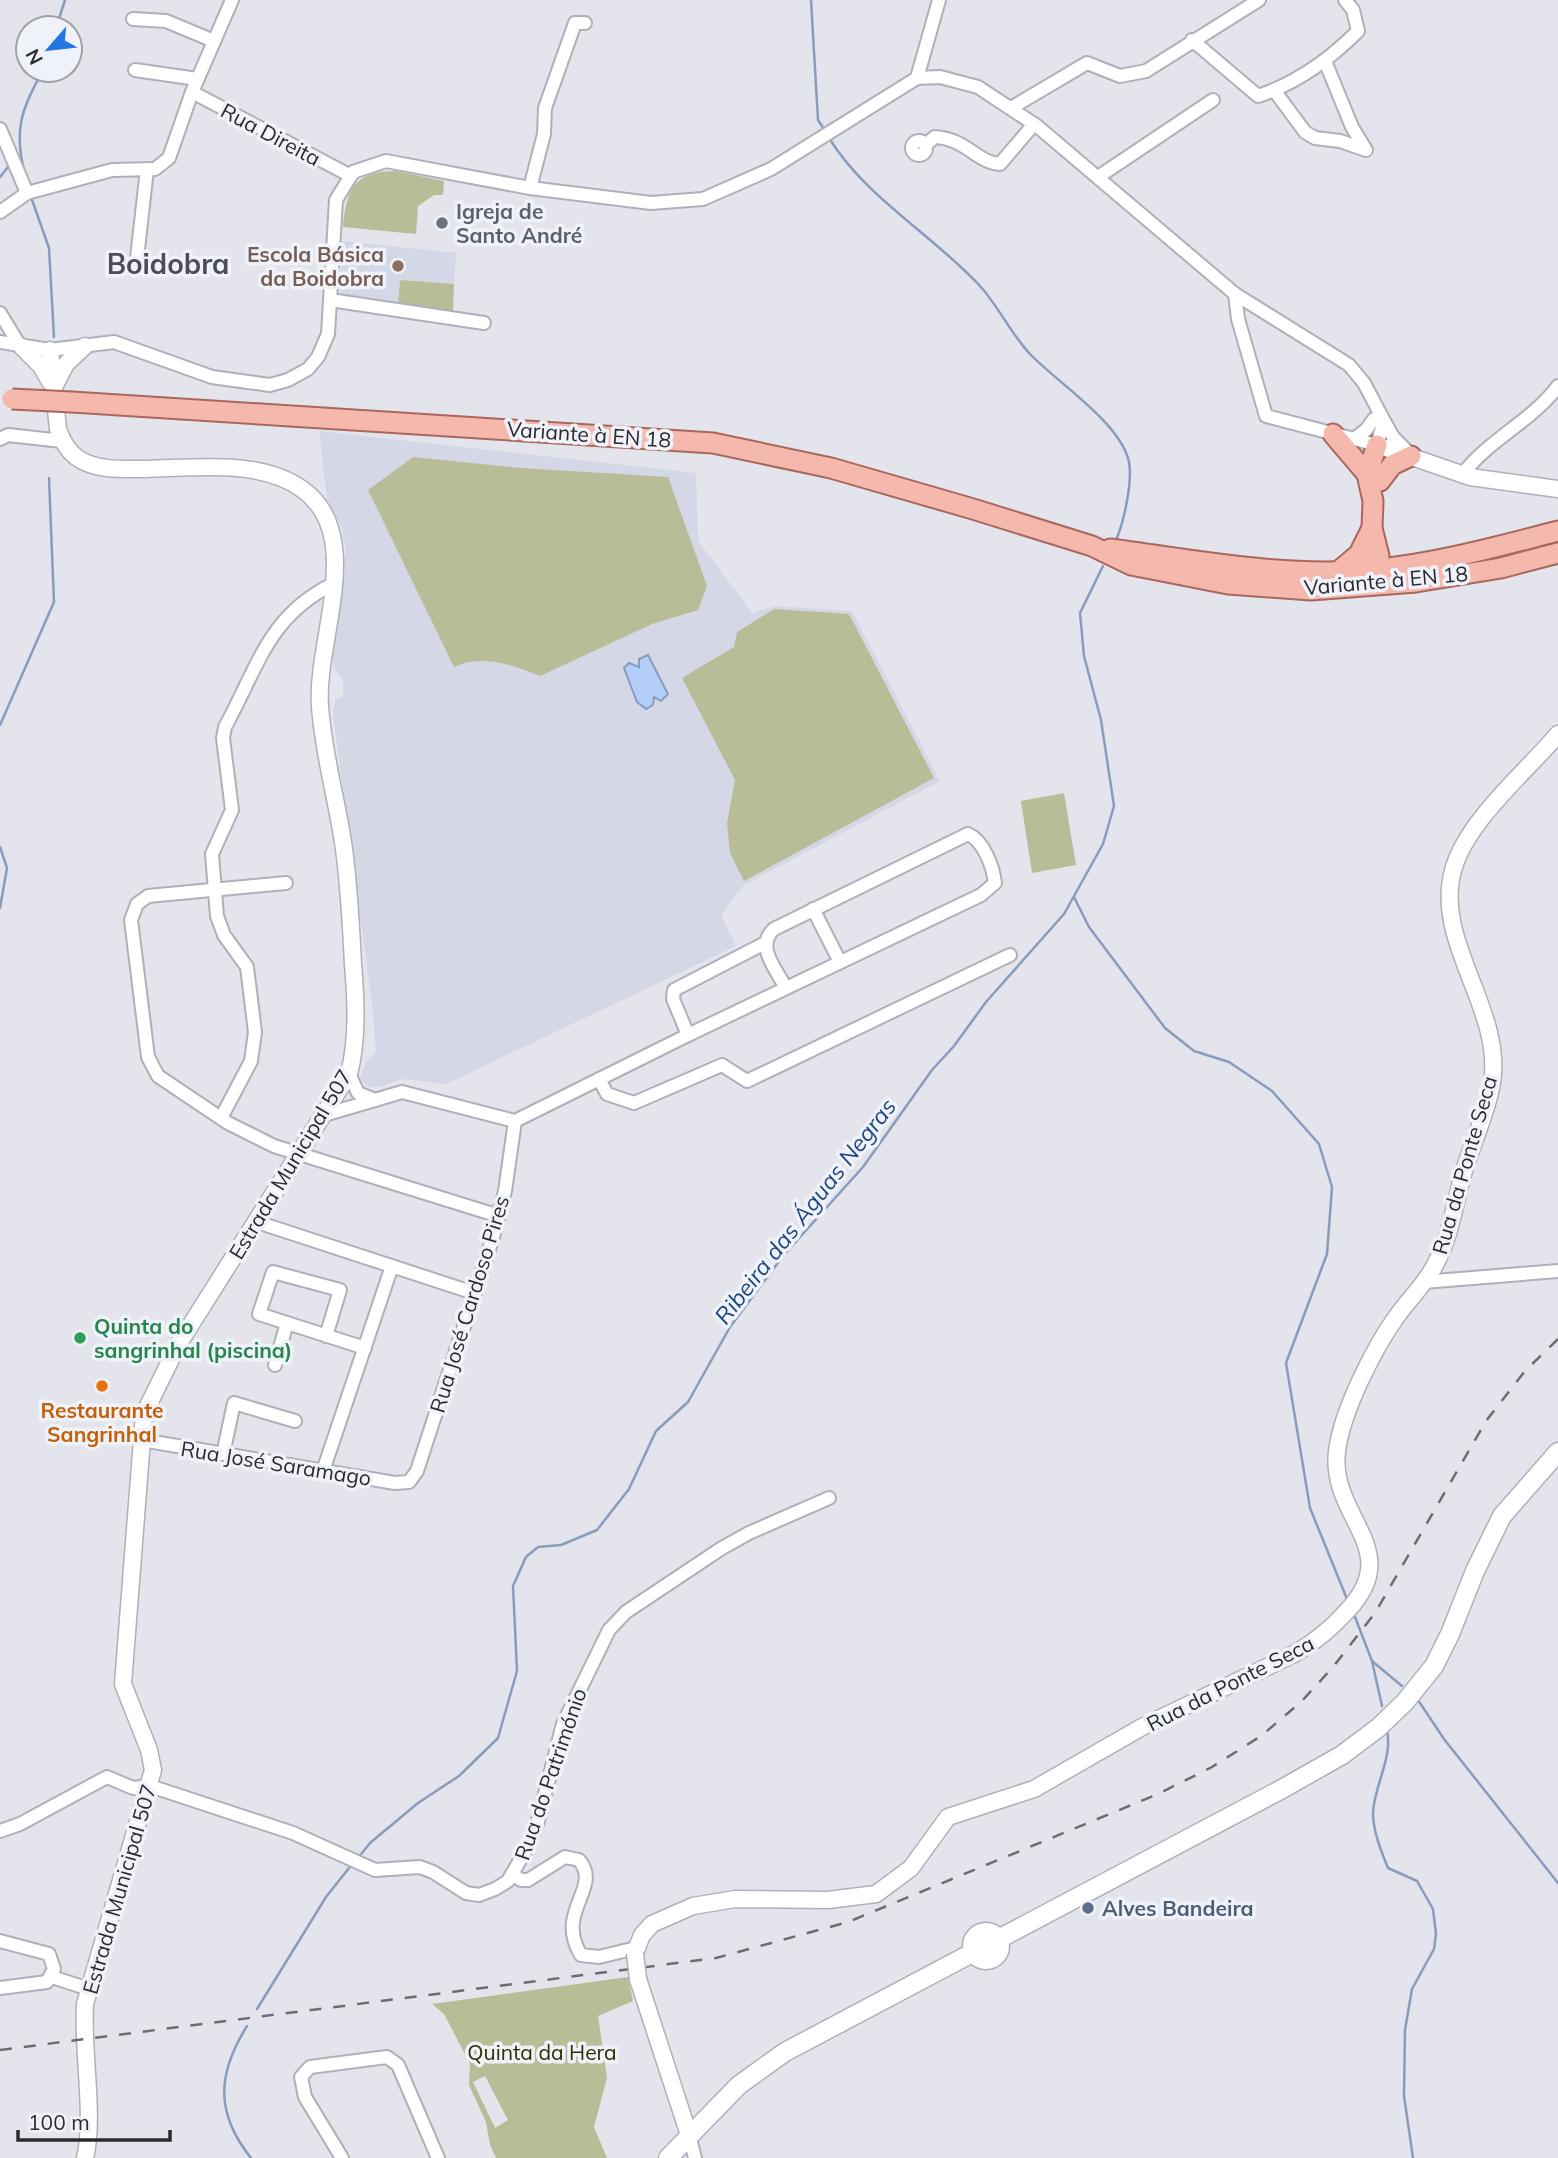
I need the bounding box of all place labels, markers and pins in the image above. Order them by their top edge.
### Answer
place label: Igreja de Santo André [456,198,582,248]
marker: Igreja de Santo André [434,215,450,231]
place label: Escola Básica da Boidobra [247,241,384,291]
marker: Escola Básica da Boidobra [390,258,406,274]
place label: Quinta do sangrinhal (piscina) [94,1313,292,1363]
marker: Quinta do sangrinhal (piscina) [72,1330,88,1346]
marker: Restaurante Sangrinhal [94,1378,110,1394]
place label: Restaurante Sangrinhal [40,1397,164,1447]
place label: Alves Bandeira [1102,1895,1254,1921]
marker: Alves Bandeira [1080,1900,1096,1916]

